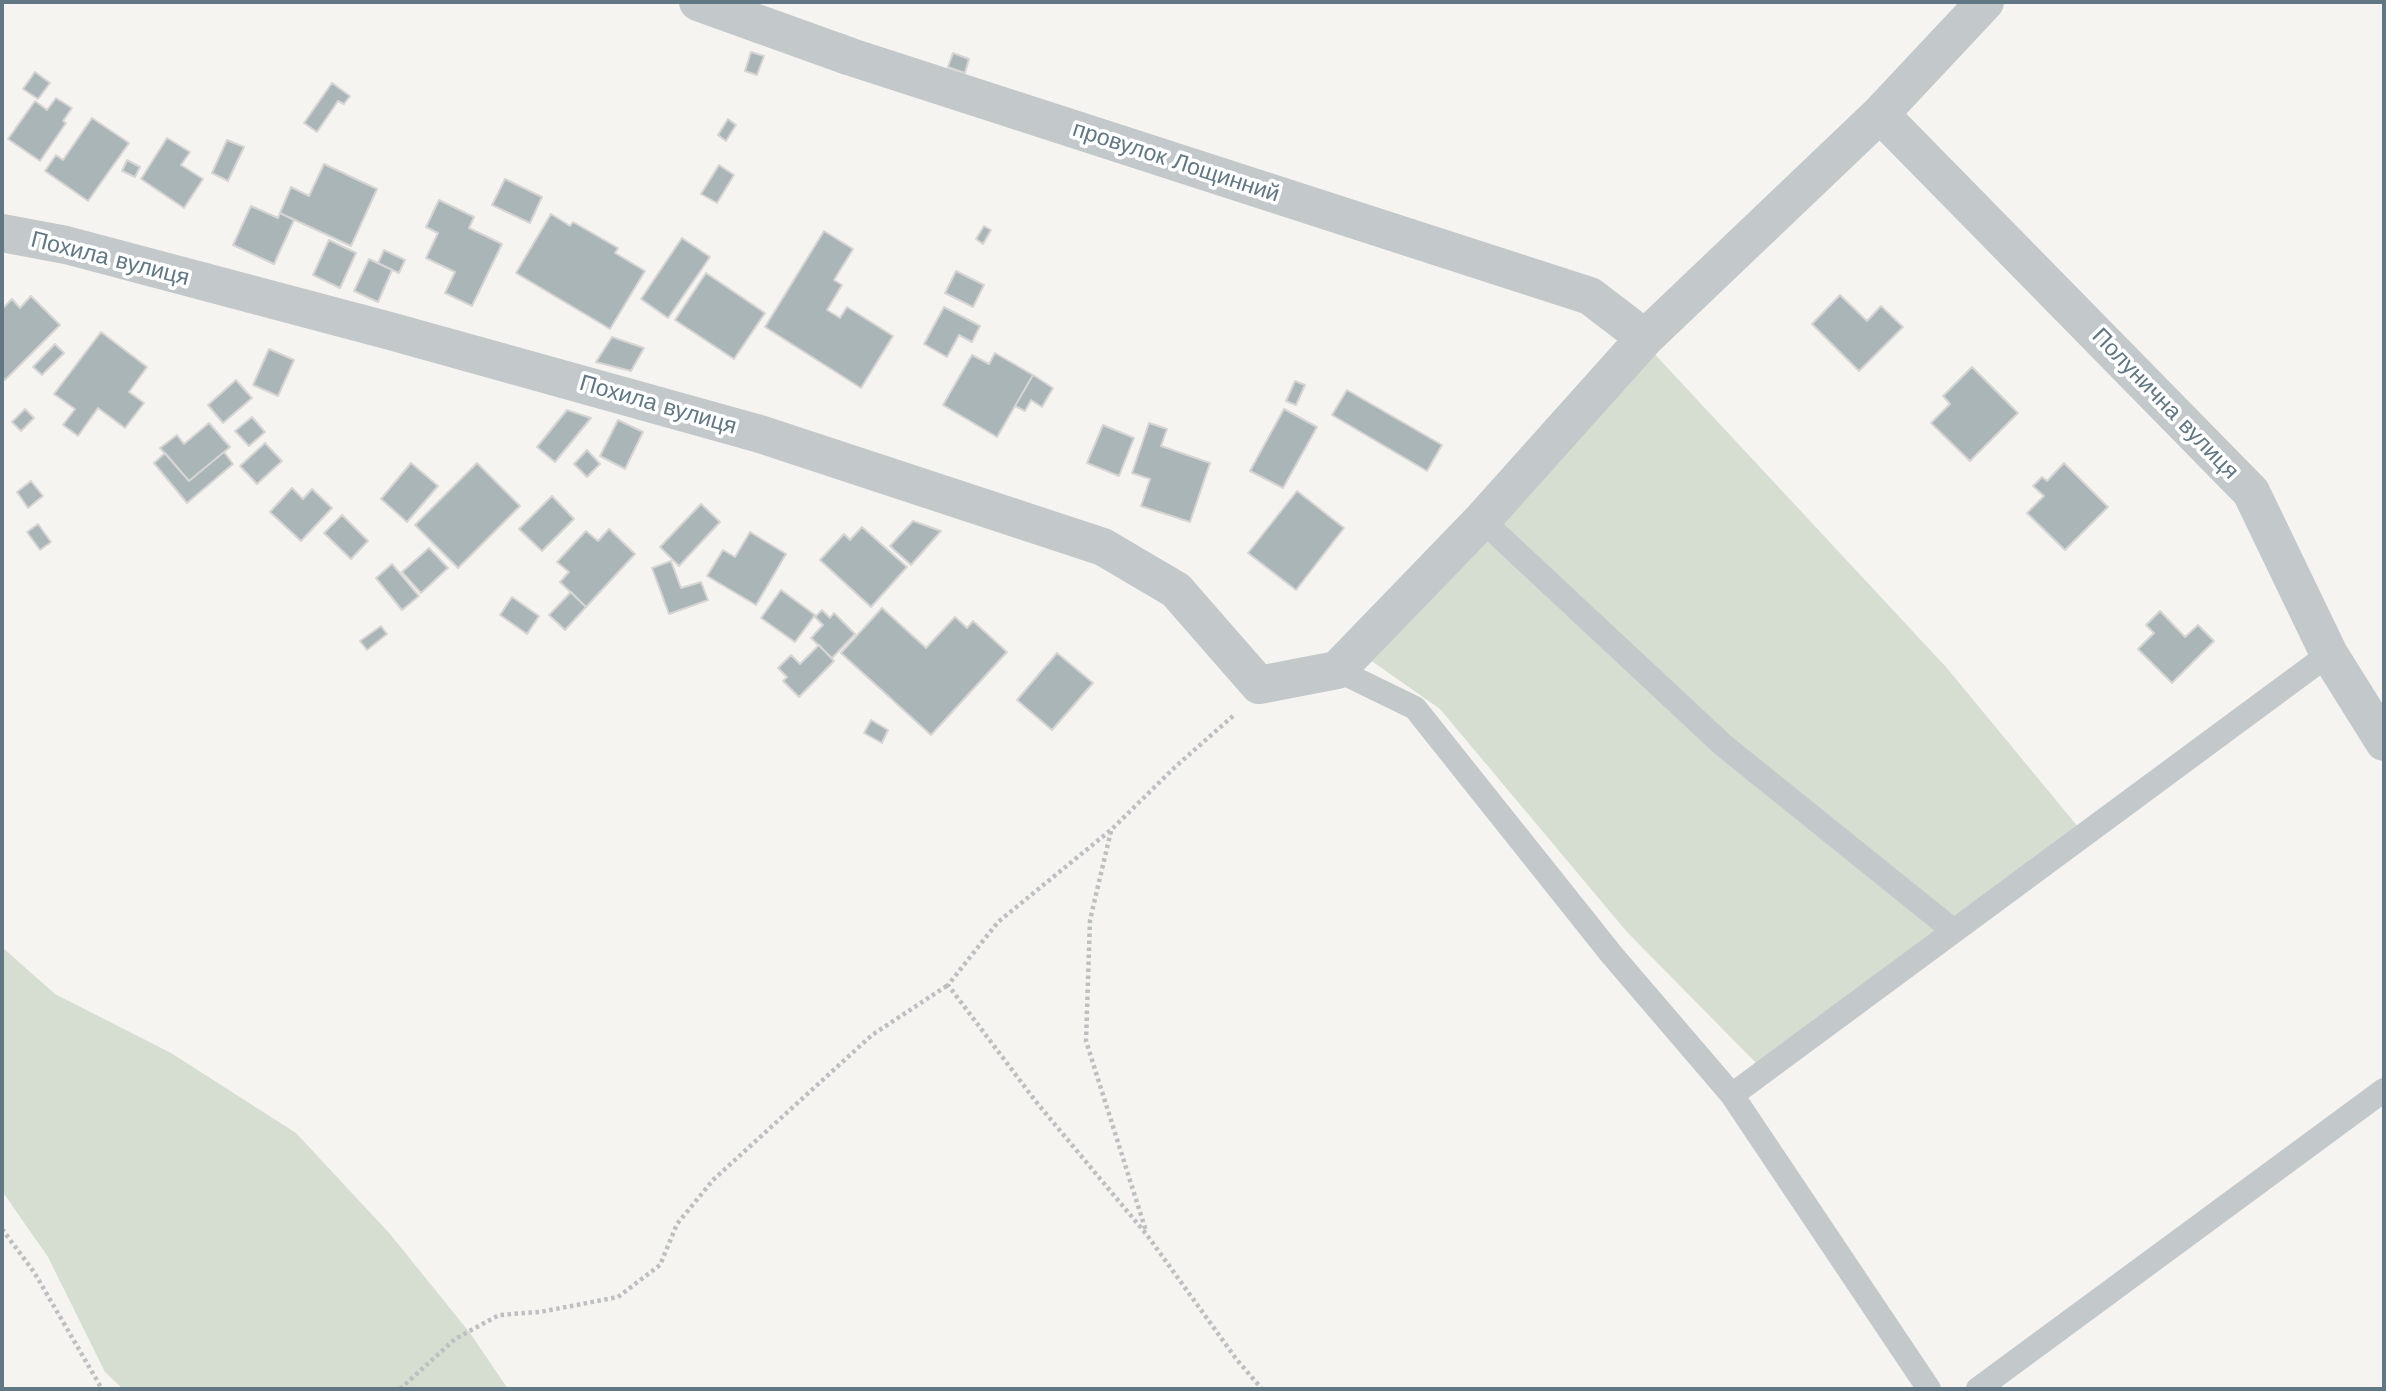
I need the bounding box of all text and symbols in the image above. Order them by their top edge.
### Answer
street label: провулок Лощинний [1069,116,1283,208]
street label: Похила вулиця [28,226,192,292]
street label: Полунична вулиця [2086,323,2244,485]
street label: Похила вулиця [576,369,740,441]

